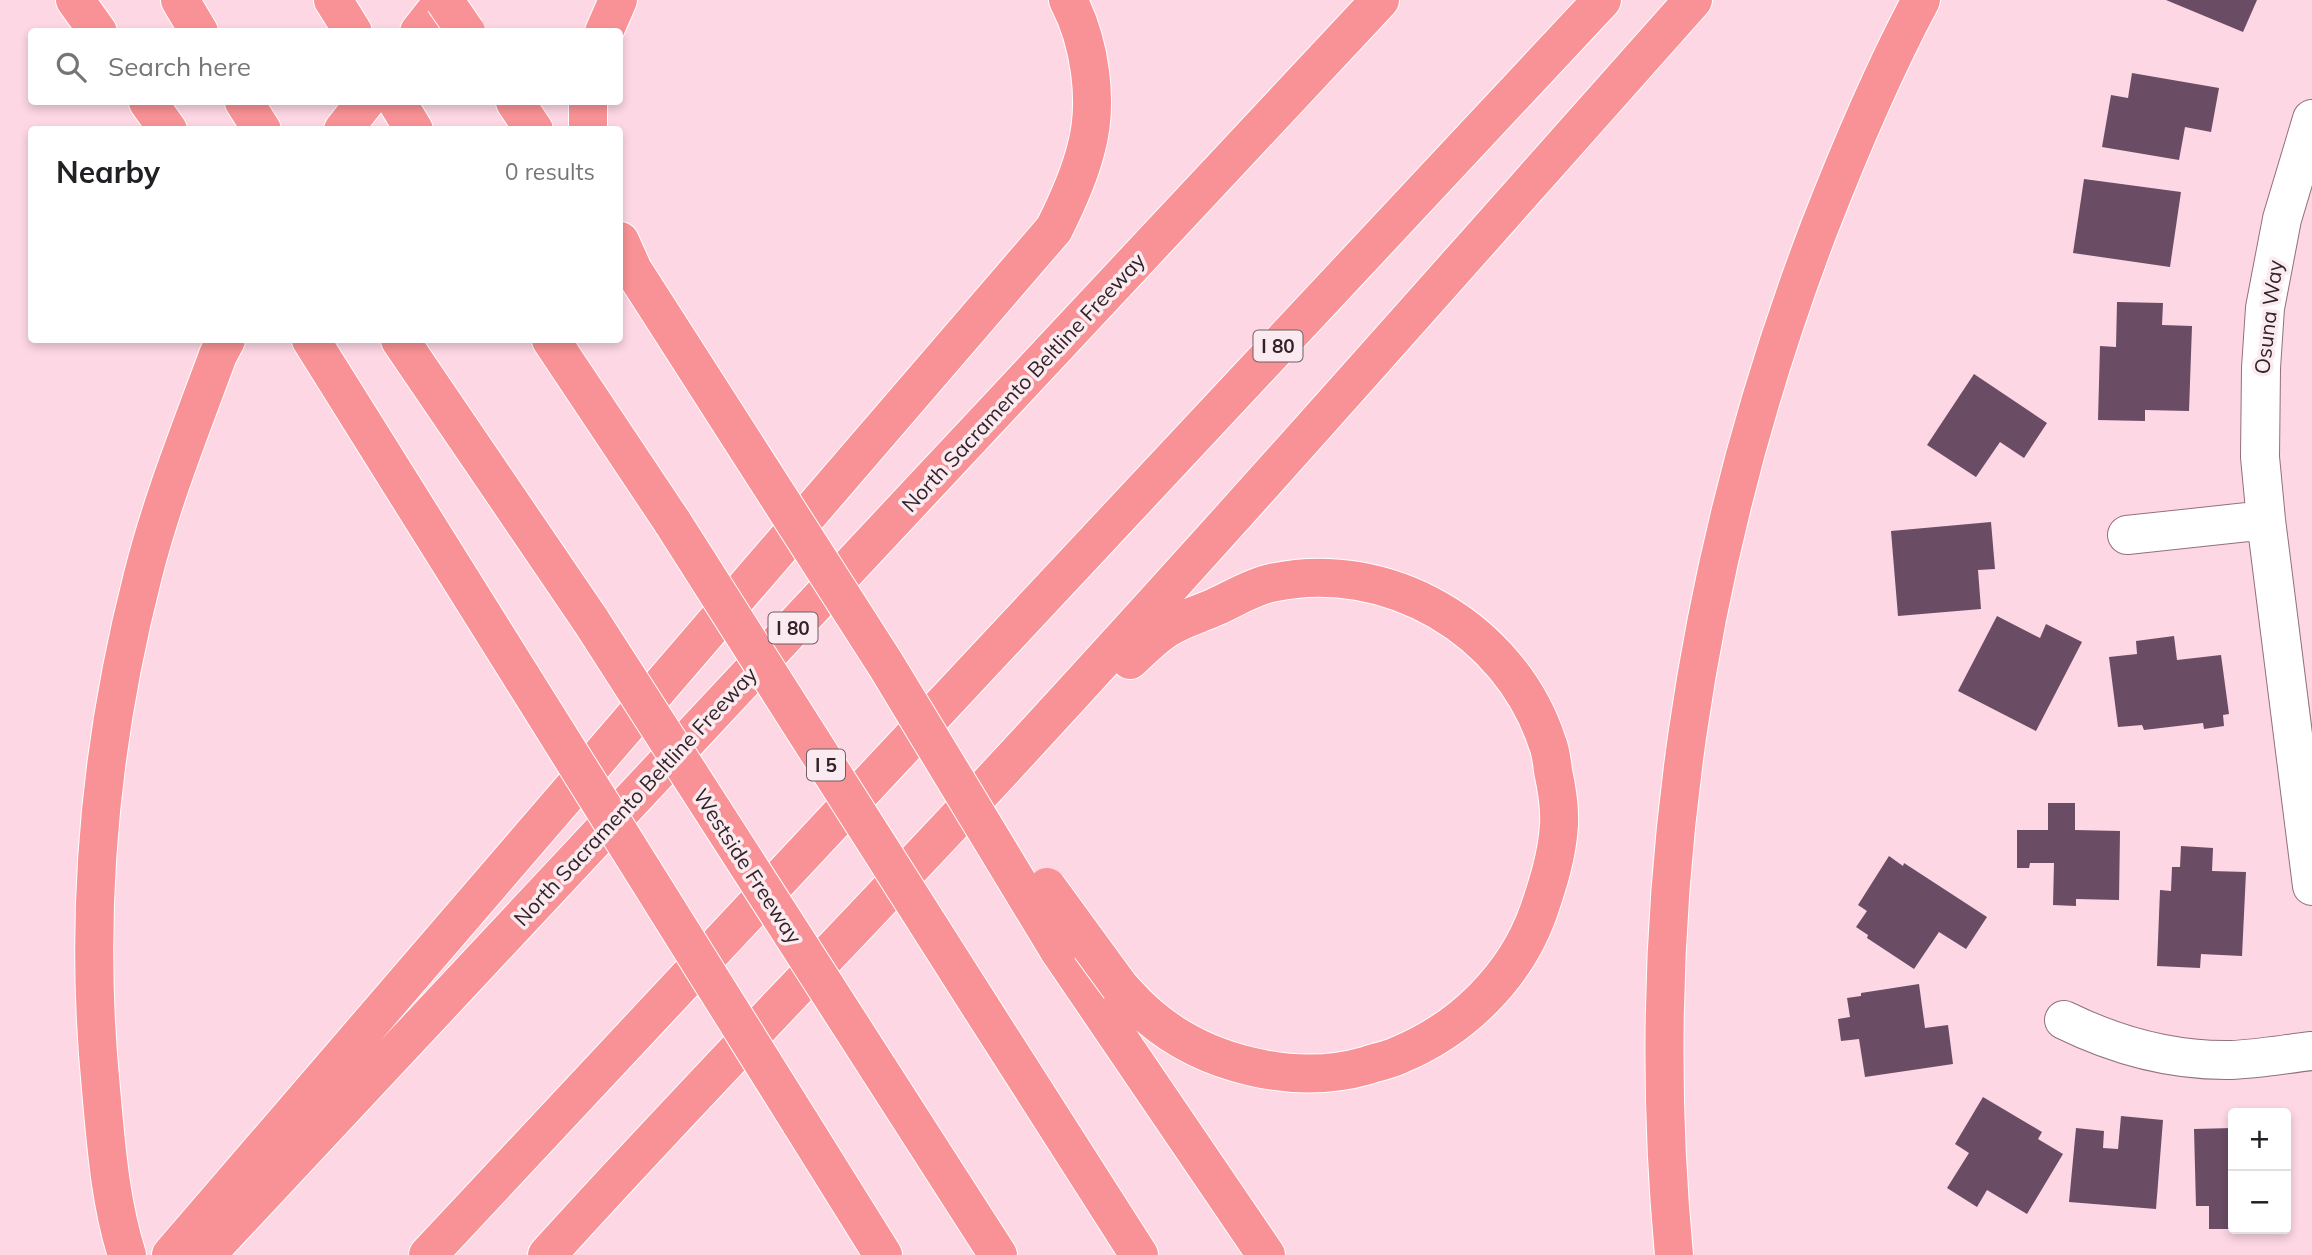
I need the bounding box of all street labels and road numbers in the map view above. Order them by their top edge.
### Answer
street label: North Sacramento Beltline Freeway [896,247,1150,517]
street label: Osuna Way [2248,258,2288,376]
road number: I 80 [1254,330,1302,362]
road number: I 80 [768,612,818,643]
street label: North Sacramento Beltline Freeway [508,661,762,931]
road number: I 5 [807,750,845,780]
street label: Westside Freeway [688,784,808,948]

